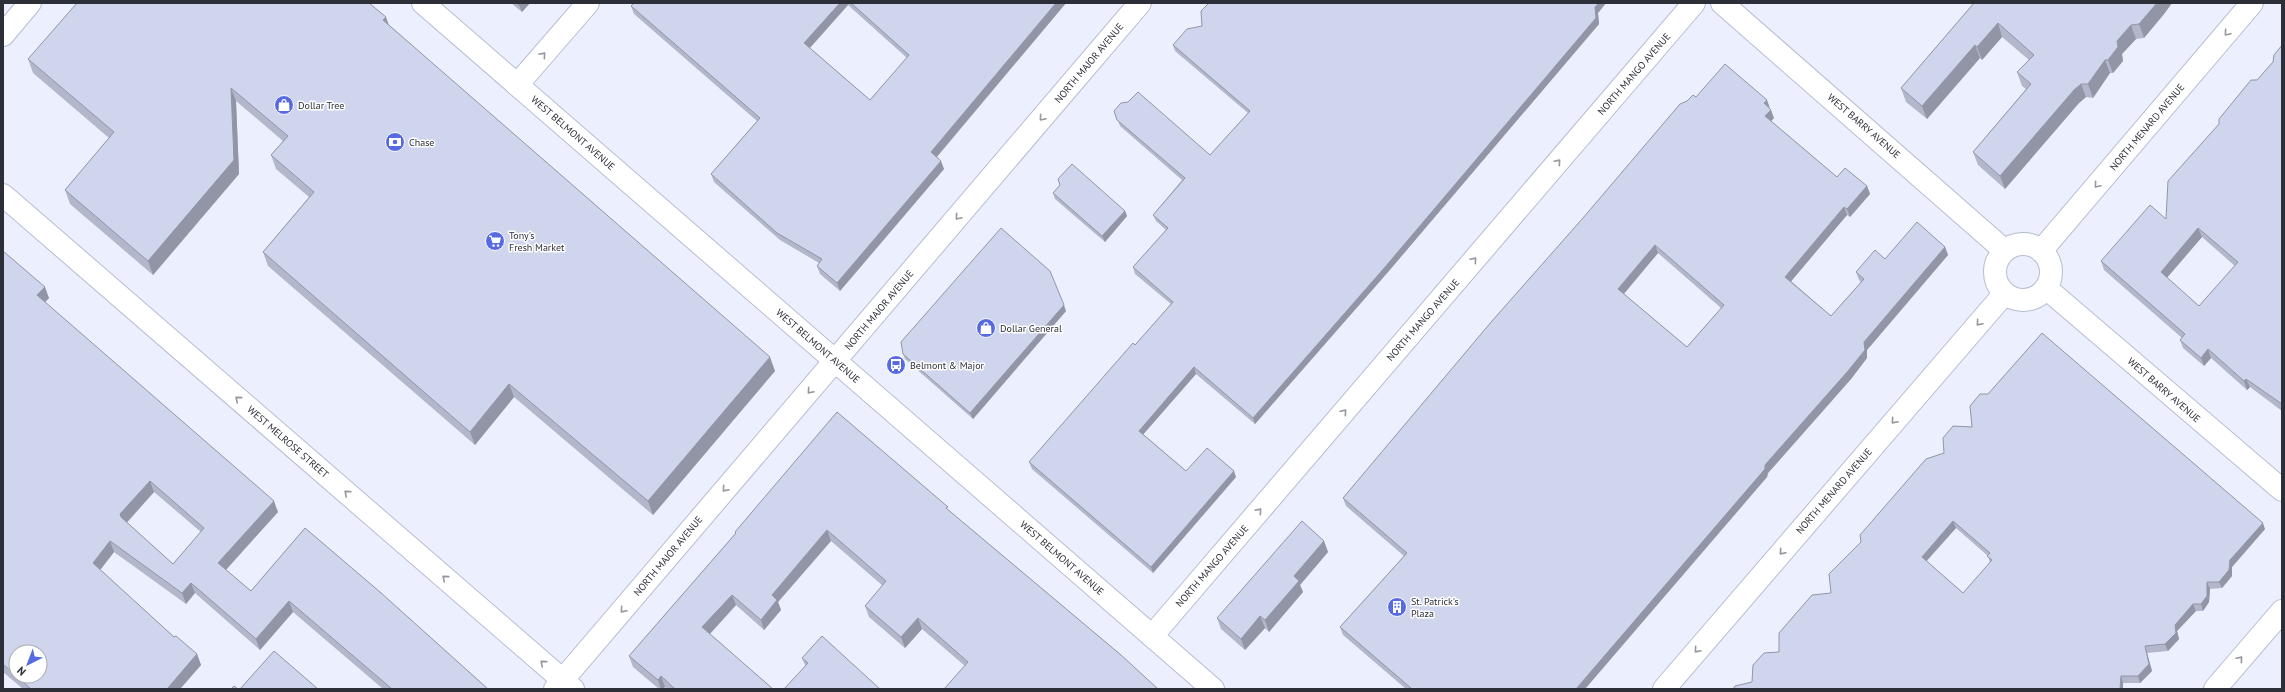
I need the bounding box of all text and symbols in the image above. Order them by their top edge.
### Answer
street label: NORTH MAJOR AVENUE [1052,20,1126,106]
one-way arrow [2224,28,2231,35]
street label: NORTH MANGO AVENUE [1595,30,1673,118]
one-way arrow [538,53,545,60]
street label: NORTH MENARD AVENUE [2107,81,2187,173]
street label: WEST BARRY AVENUE [1825,91,1903,161]
street label: WEST BELMONT AVENUE [528,93,618,173]
shop icon: Dollar Tree [273,94,295,116]
place label: Dollar Tree [298,99,344,112]
one-way arrow [1040,113,1047,121]
bank icon: Chase [384,131,406,153]
place label: Chase [409,136,434,149]
one-way arrow [1554,159,1561,166]
one-way arrow [2095,180,2102,188]
one-way arrow [956,212,963,219]
place label: Tony's Fresh Market [509,229,565,254]
supermarket icon: Tony's Fresh Market [484,230,506,252]
one-way arrow [1469,258,1476,265]
street label: NORTH MAJOR AVENUE [842,267,916,353]
street label: NORTH MANGO AVENUE [1384,276,1462,364]
street label: WEST BELMONT AVENUE [773,306,863,386]
shop icon: Dollar General [975,317,997,339]
one-way arrow [1977,318,1984,325]
place label: Dollar General [1000,322,1062,335]
bus stop icon: Belmont & Major [885,354,907,376]
street label: WEST BARRY AVENUE [2125,355,2203,425]
place label: Belmont & Major [910,359,985,372]
one-way arrow [807,386,814,393]
one-way arrow [235,396,242,403]
street label: WEST MELROSE STREET [244,403,332,481]
one-way arrow [1339,410,1346,417]
one-way arrow [1892,417,1899,424]
street label: NORTH MENARD AVENUE [1793,445,1875,537]
one-way arrow [723,485,730,492]
one-way arrow [344,491,351,498]
one-way arrow [1255,508,1262,516]
street label: NORTH MAJOR AVENUE [631,513,705,599]
street label: WEST BELMONT AVENUE [1017,518,1107,598]
street label: NORTH MANGO AVENUE [1173,522,1251,610]
one-way arrow [1780,547,1787,554]
one-way arrow [442,576,450,583]
place label: St. Patrick's Plaza [1411,595,1459,620]
building icon: St. Patrick's Plaza [1386,596,1408,618]
one-way arrow [620,605,627,612]
north arrow [8,644,48,684]
one-way arrow [1695,645,1702,653]
one-way arrow [2236,657,2243,664]
one-way arrow [540,661,548,668]
text: N [14,664,29,679]

